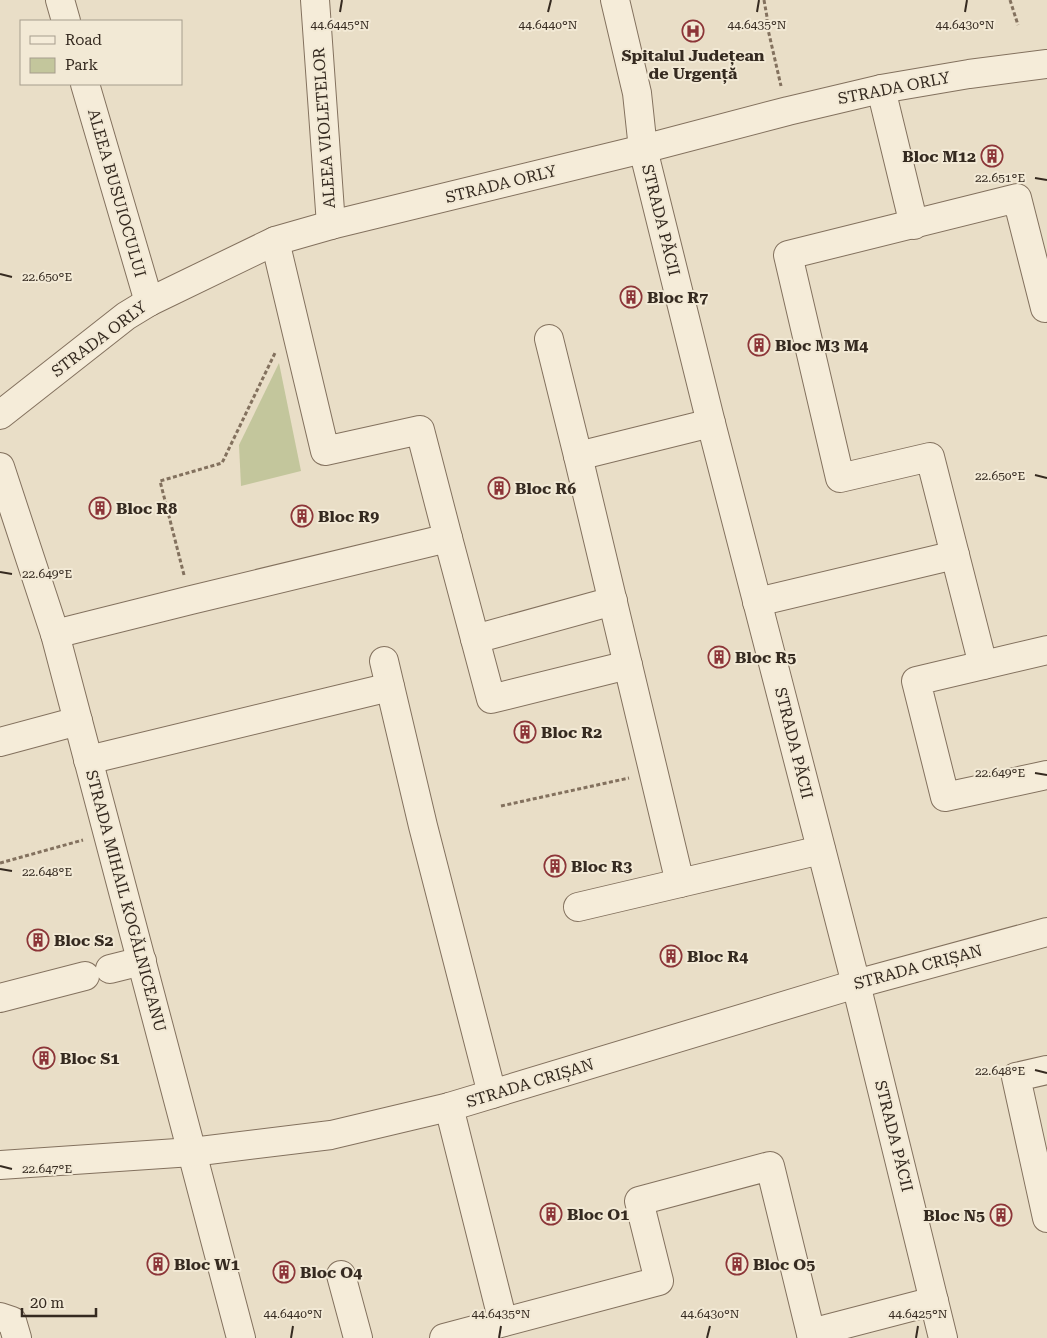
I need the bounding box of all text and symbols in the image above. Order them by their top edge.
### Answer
text: 44.6445°N [311,18,370,32]
text: 44.6440°N [519,18,578,32]
text: 44.6435°N [728,18,787,32]
text: 44.6430°N [936,18,995,32]
hospital icon: Spitalul Județean de Urgență [681,19,705,43]
legend [20,20,182,85]
text: Road [65,31,102,49]
place label: Spitalul Județean de Urgență [621,46,765,84]
street label: ALEEA VIOLETELOR [309,47,339,209]
text: Park [65,56,99,74]
street label: STRADA ORLY [836,68,952,108]
street label: ALEEA BUSUIOCULUI [84,107,150,279]
building icon: Bloc M12 [980,144,1004,168]
place label: Bloc M12 [902,147,976,166]
street label: STRADA ORLY [443,161,559,207]
street label: STRADA PĂCII [638,162,684,278]
text: 22.651°E [975,171,1025,185]
text: 22.650°E [22,270,72,284]
building icon: Bloc R7 [619,285,643,309]
place label: Bloc R7 [647,288,708,307]
street label: STRADA ORLY [48,297,150,381]
building icon: Bloc M3 M4 [747,333,771,357]
place label: Bloc M3 M4 [775,336,868,355]
text: 22.650°E [975,469,1025,483]
building icon: Bloc R6 [487,476,511,500]
place label: Bloc R6 [515,479,576,498]
building icon: Bloc R8 [88,496,112,520]
place label: Bloc R8 [116,499,177,518]
building icon: Bloc R9 [290,504,314,528]
place label: Bloc R9 [318,507,379,526]
text: 22.649°E [22,567,72,581]
building icon: Bloc R5 [707,645,731,669]
place label: Bloc R5 [735,648,796,667]
street label: STRADA PĂCII [771,685,817,801]
building icon: Bloc R2 [513,720,537,744]
place label: Bloc R2 [541,723,602,742]
text: 22.649°E [975,766,1025,780]
street label: STRADA MIHAIL KOGĂLNICEANU [82,768,170,1034]
building icon: Bloc R3 [543,854,567,878]
place label: Bloc R3 [571,857,632,876]
text: 22.648°E [22,865,72,879]
building icon: Bloc S2 [26,928,50,952]
place label: Bloc S2 [54,931,113,950]
street label: STRADA CRIȘAN [852,941,985,994]
building icon: Bloc R4 [659,944,683,968]
place label: Bloc R4 [687,947,748,966]
building icon: Bloc S1 [32,1046,56,1070]
place label: Bloc S1 [60,1049,119,1068]
street label: STRADA CRIȘAN [464,1054,597,1112]
text: 22.648°E [975,1064,1025,1078]
street label: STRADA PĂCII [871,1078,917,1194]
text: 22.647°E [22,1162,72,1176]
building icon: Bloc O1 [539,1202,563,1226]
building icon: Bloc N5 [989,1203,1013,1227]
place label: Bloc O1 [567,1205,629,1224]
place label: Bloc N5 [923,1206,985,1225]
building icon: Bloc W1 [146,1252,170,1276]
building icon: Bloc O5 [725,1252,749,1276]
place label: Bloc W1 [174,1255,240,1274]
place label: Bloc O5 [753,1255,815,1274]
building icon: Bloc O4 [272,1260,296,1284]
place label: Bloc O4 [300,1263,362,1282]
scale bar [22,1286,96,1318]
text: 20 m [30,1294,65,1312]
text: 44.6440°N [264,1307,323,1321]
text: 44.6435°N [472,1307,531,1321]
text: 44.6430°N [681,1307,740,1321]
text: 44.6425°N [889,1307,948,1321]

